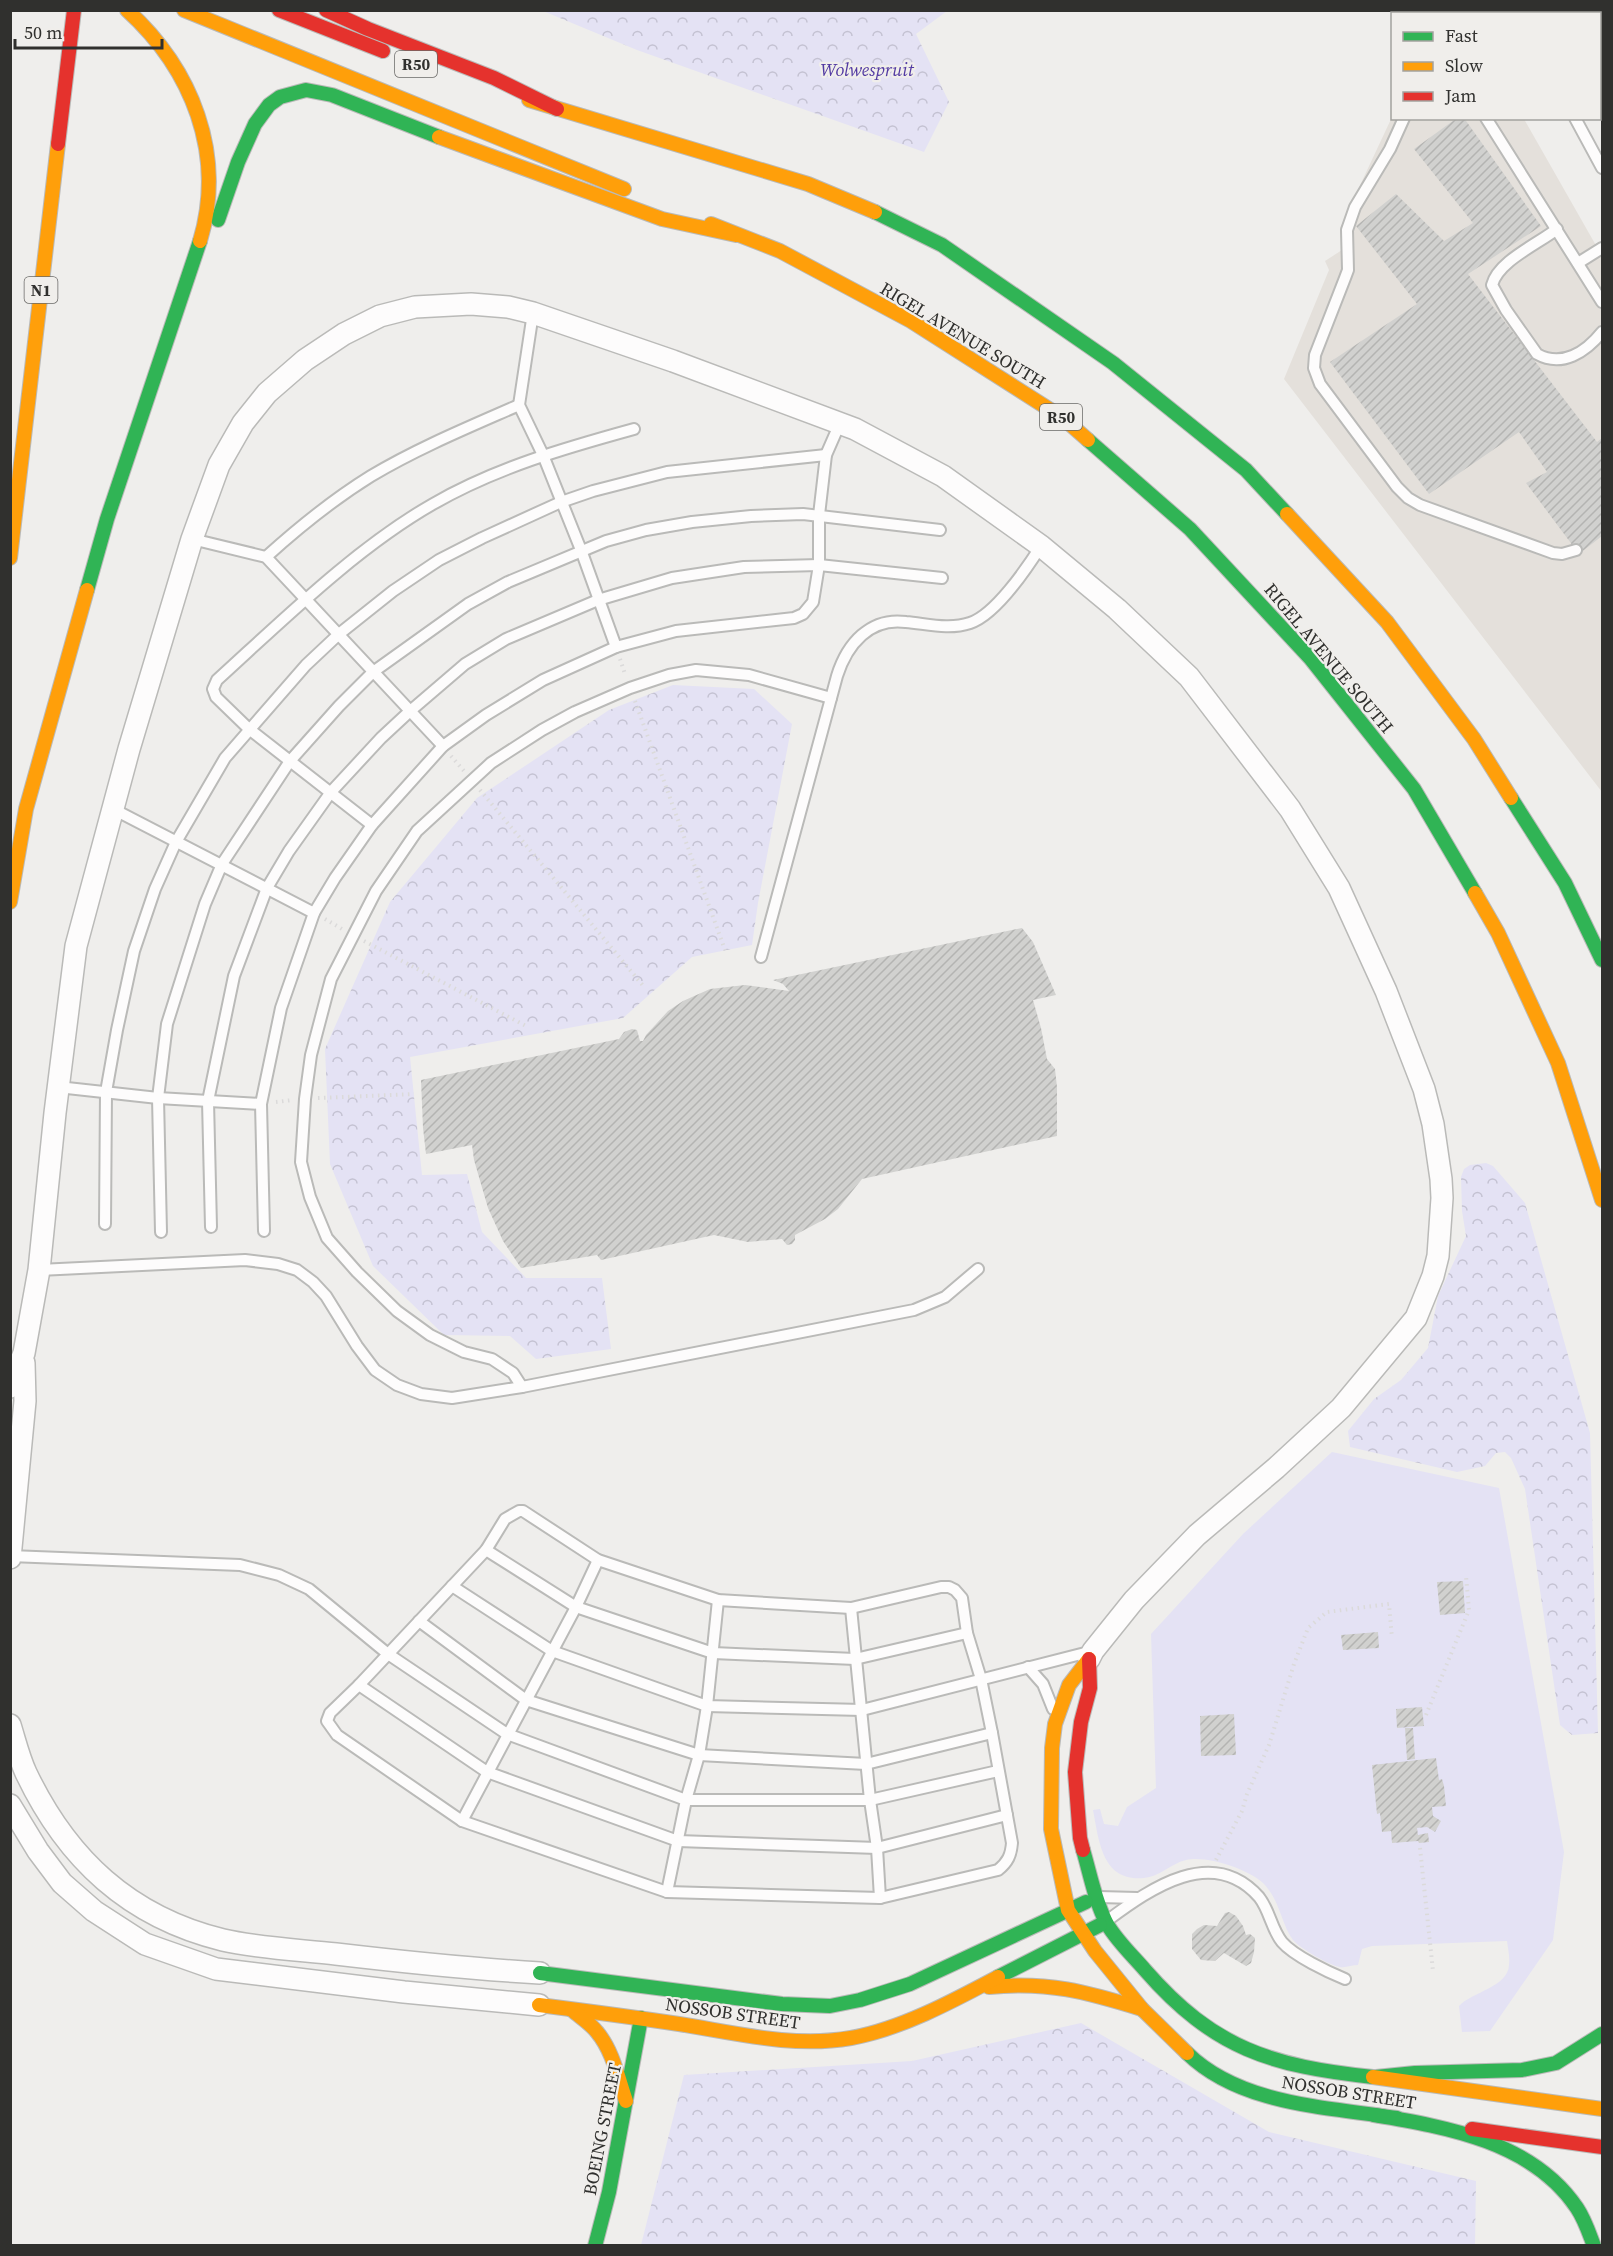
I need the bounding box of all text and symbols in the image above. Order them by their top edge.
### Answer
scale bar [15,12,162,50]
legend [1391,12,1601,120]
text: 50 m [24,20,62,45]
text: Fast [1445,23,1478,48]
road number: R50 [395,51,437,77]
text: Slow [1445,53,1483,78]
park label: Wolwespruit [820,57,915,82]
text: Jam [1444,83,1477,108]
street label: RIGEL AVENUE SOUTH [876,276,1050,394]
road number: N1 [24,277,57,303]
road number: R50 [1040,404,1082,430]
street label: RIGEL AVENUE SOUTH [1259,578,1399,738]
street label: NOSSOB STREET [664,1991,802,2035]
street label: BOEING STREET [577,2060,627,2197]
street label: NOSSOB STREET [1280,2069,1418,2115]

